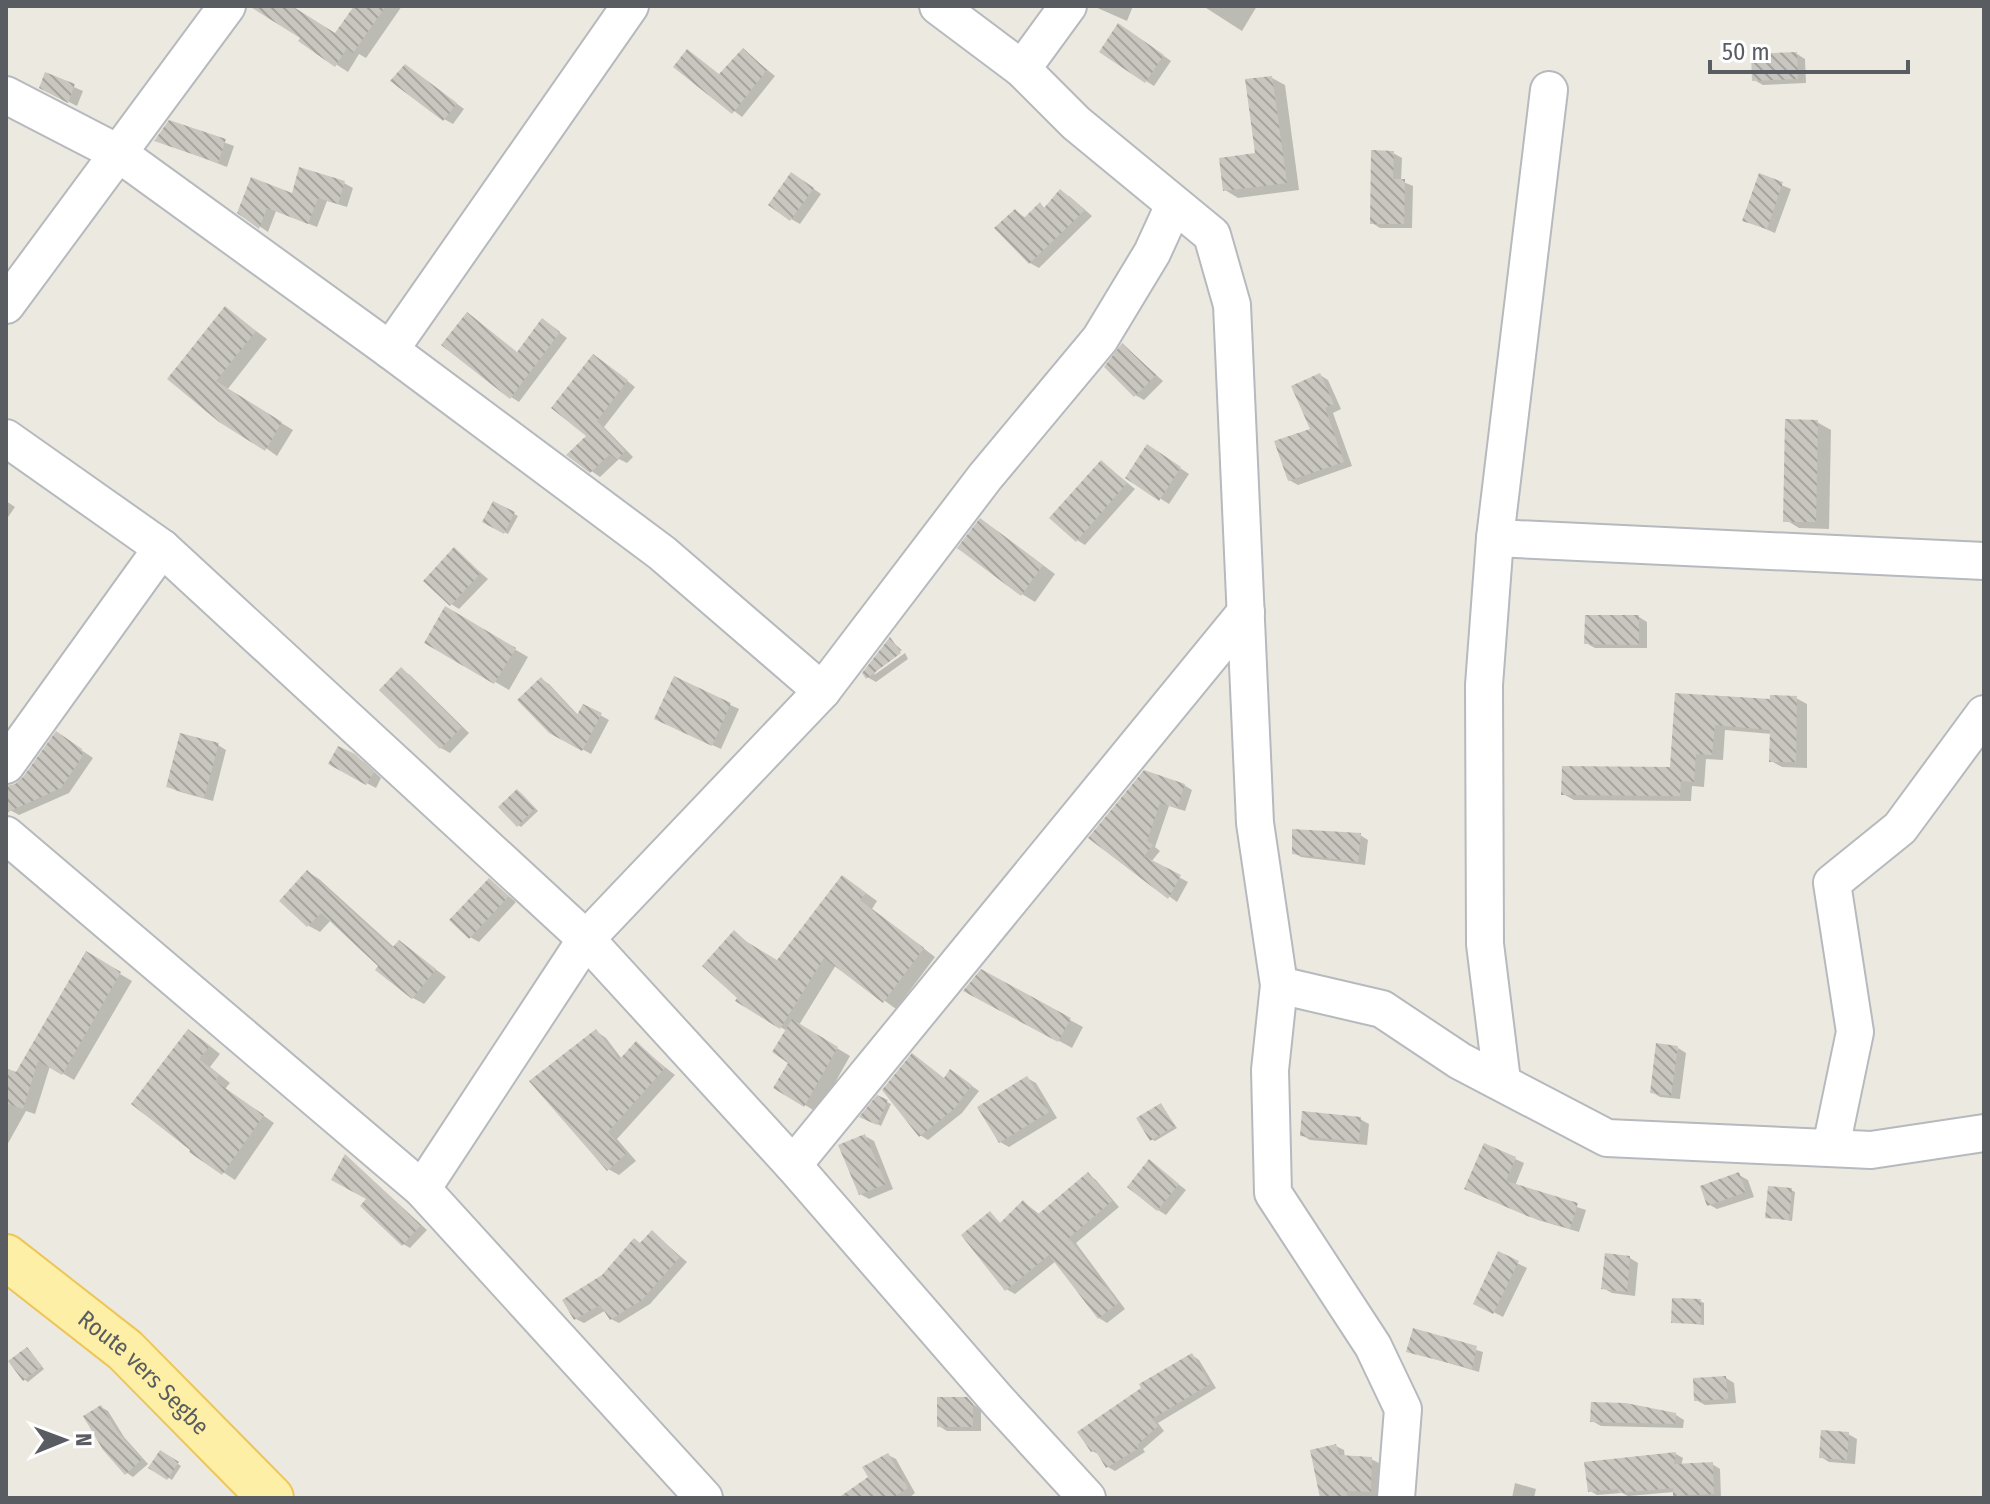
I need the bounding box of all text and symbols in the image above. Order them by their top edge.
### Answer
scale bar [1710,24,1908,74]
text: 50 m [1722,38,1770,66]
street label: Route vers Segbe [73,1305,215,1441]
north arrow [24,1400,104,1480]
text: N [70,1433,97,1446]

